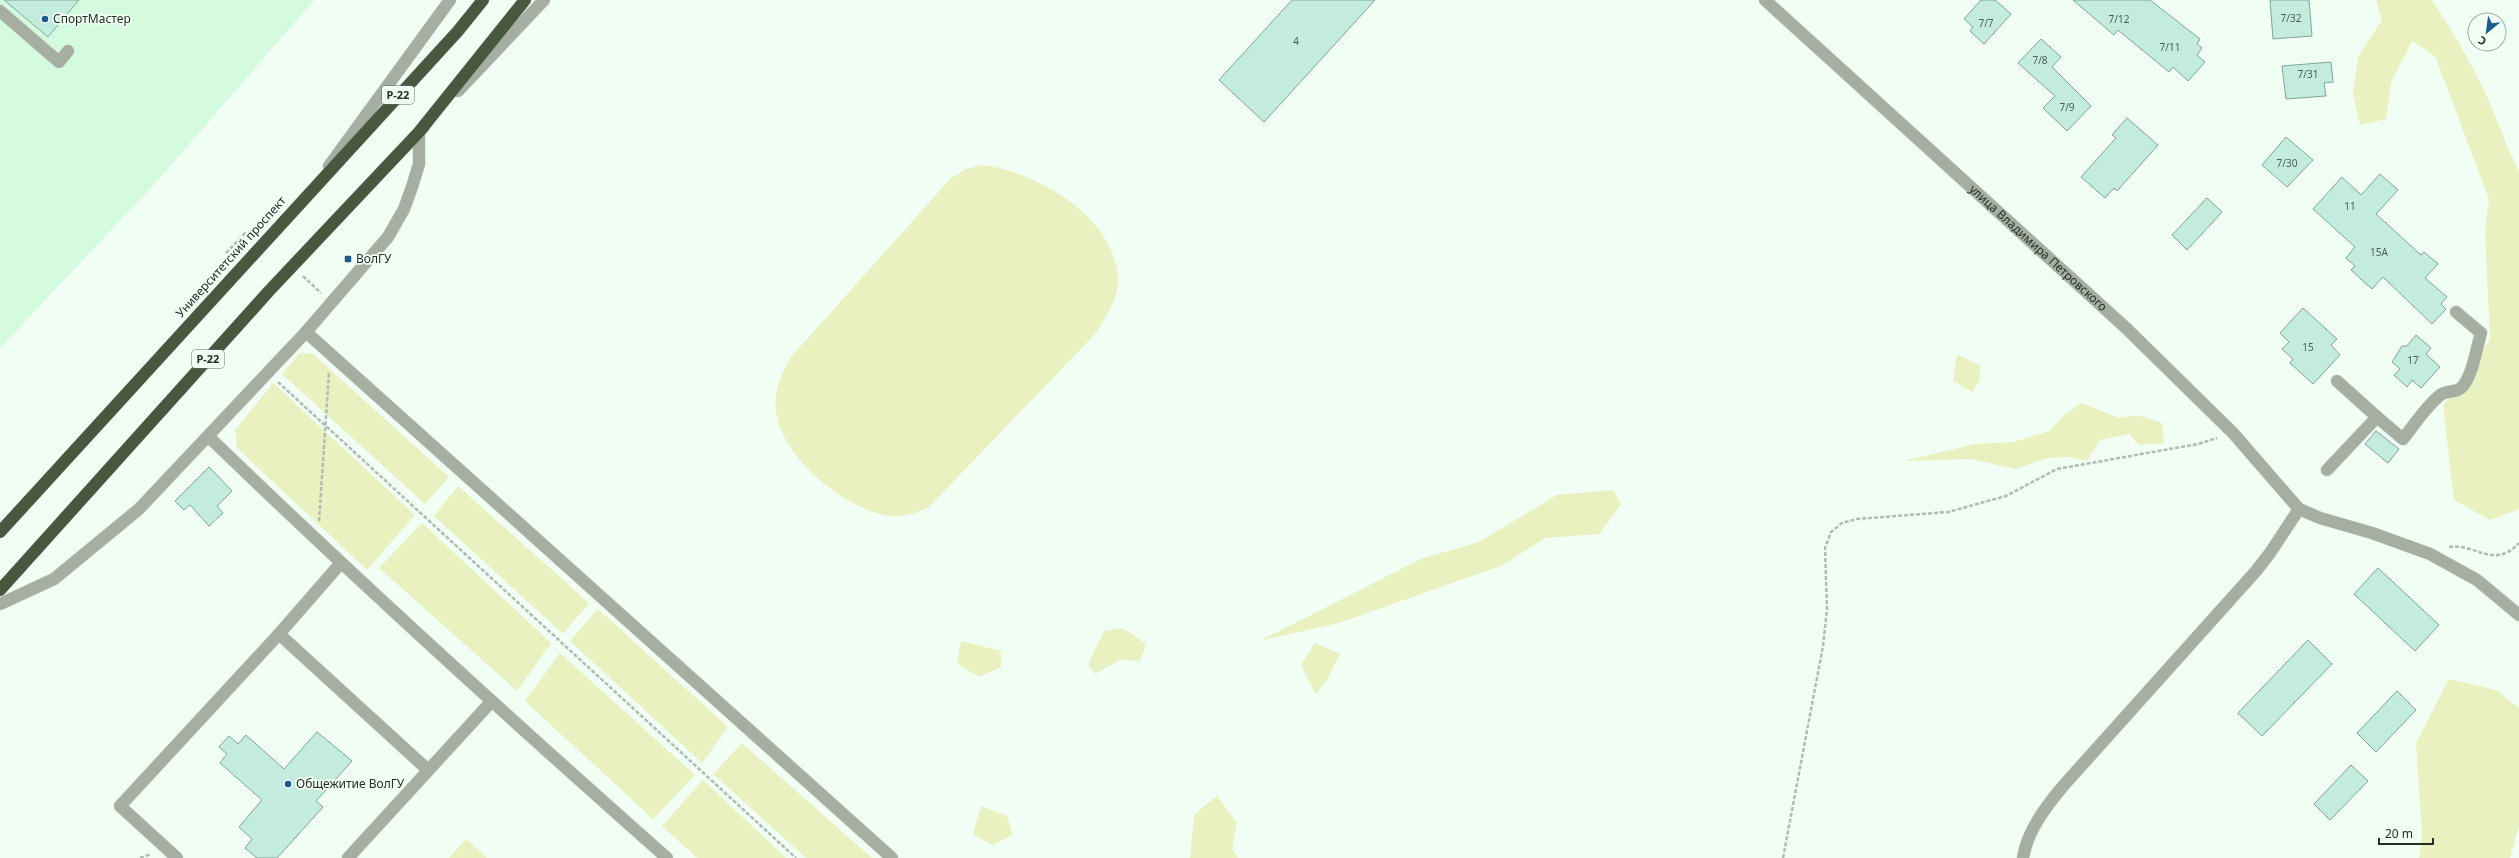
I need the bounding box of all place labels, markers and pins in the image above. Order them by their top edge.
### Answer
place label: СпортМастер [53,10,131,27]
marker: СпортМастер [40,14,50,24]
place label: ВолГУ [356,250,392,267]
marker: ВолГУ [343,254,353,264]
place label: Общежитие ВолГУ [296,775,405,792]
marker: Общежитие ВолГУ [283,779,293,789]

